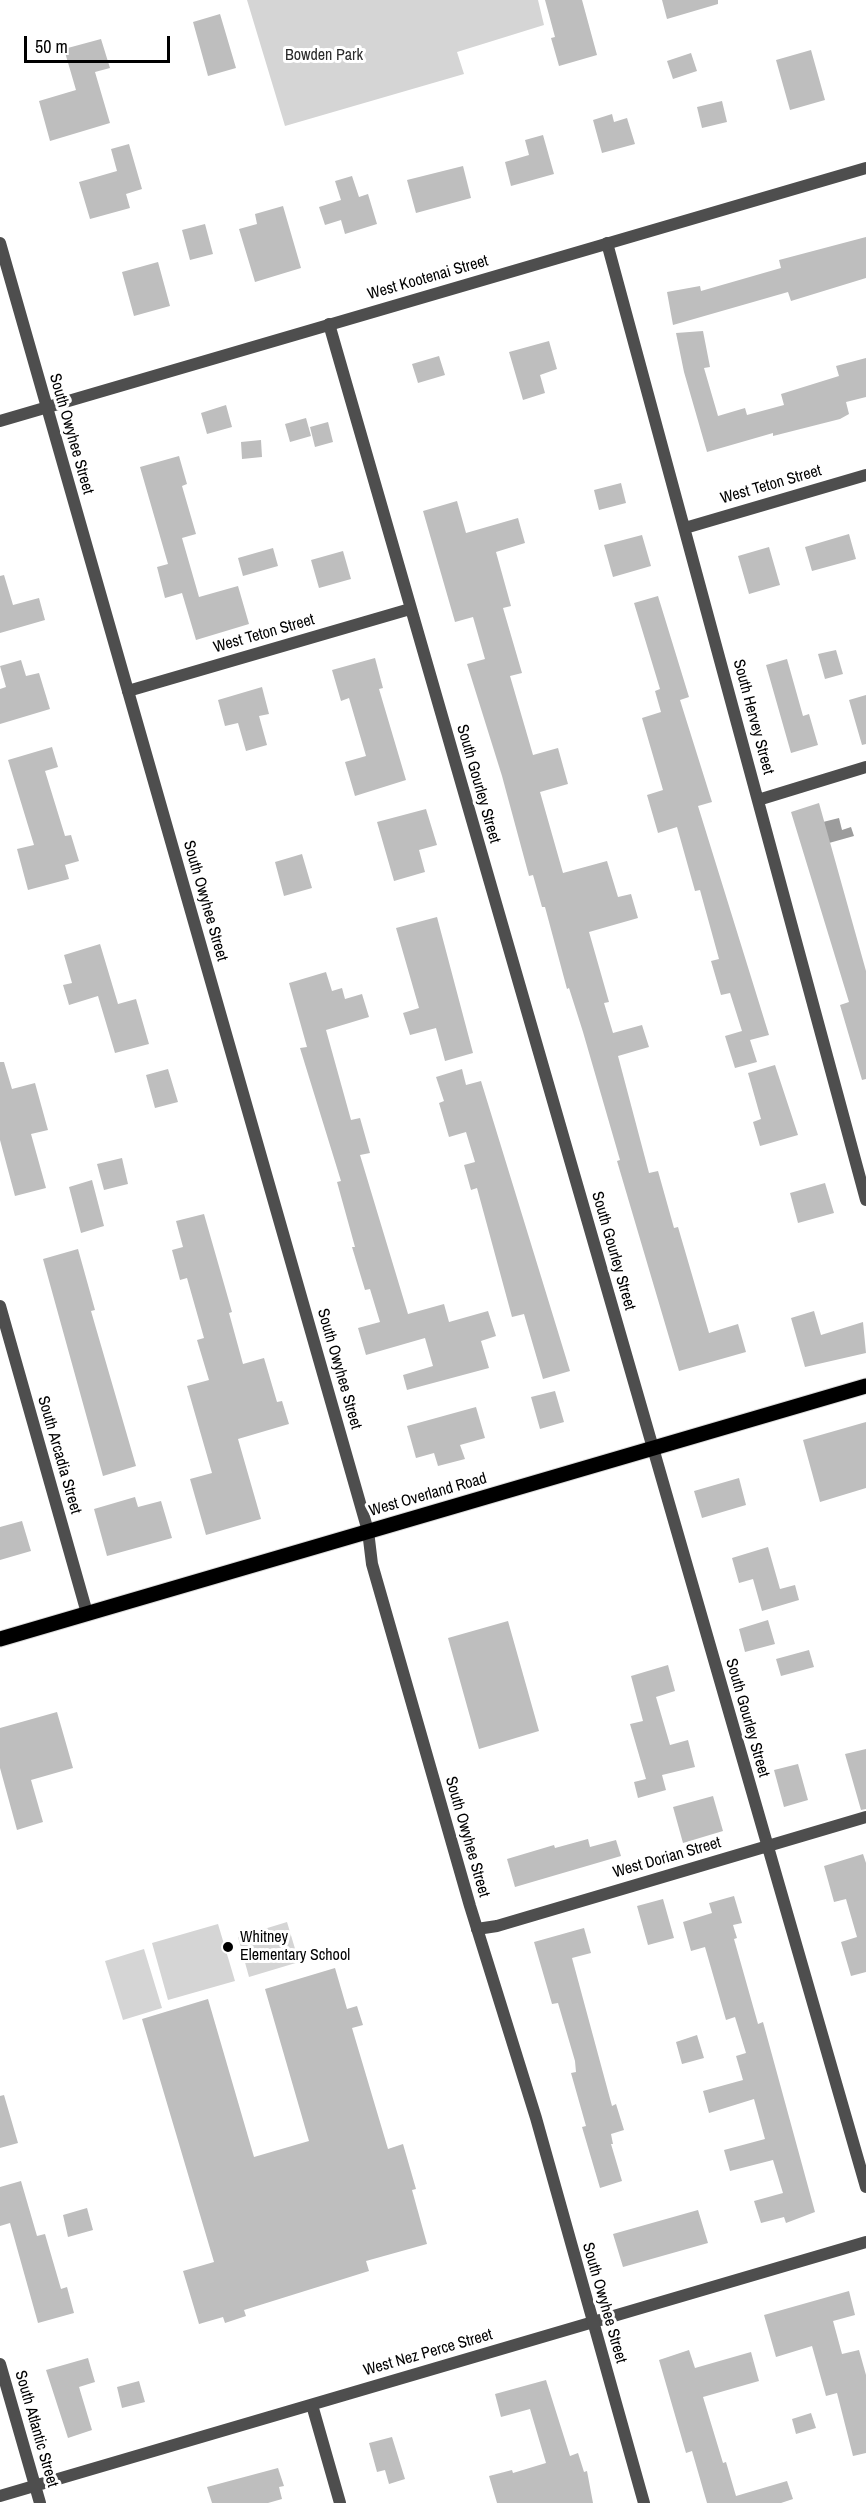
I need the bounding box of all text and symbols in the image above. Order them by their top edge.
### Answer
scale bar [27,24,172,62]
text: 50 m [35,34,68,59]
park label: Bowden Park [285,46,363,66]
street label: West Kootenai Street [366,252,490,304]
street label: South Owyhee Street [45,371,97,497]
street label: West Teton Street [718,461,824,509]
street label: West Teton Street [211,610,317,658]
street label: South Hervey Street [728,657,778,777]
street label: South Gourley Street [452,722,504,846]
street label: South Owyhee Street [179,838,231,964]
street label: South Gourley Street [587,1189,639,1313]
street label: South Owyhee Street [313,1306,365,1432]
street label: South Arcadia Street [33,1394,85,1516]
street label: West Overland Road [367,1469,489,1521]
street label: South Gourley Street [721,1656,773,1780]
street label: South Owyhee Street [441,1774,493,1900]
street label: West Dorian Street [611,1833,723,1883]
place label: Whitney Elementary School [240,1928,350,1966]
marker: Whitney Elementary School [221,1940,235,1954]
street label: South Owyhee Street [578,2240,630,2366]
street label: West Nez Perce Street [361,2325,495,2381]
street label: South Atlantic Street [10,2369,62,2489]

